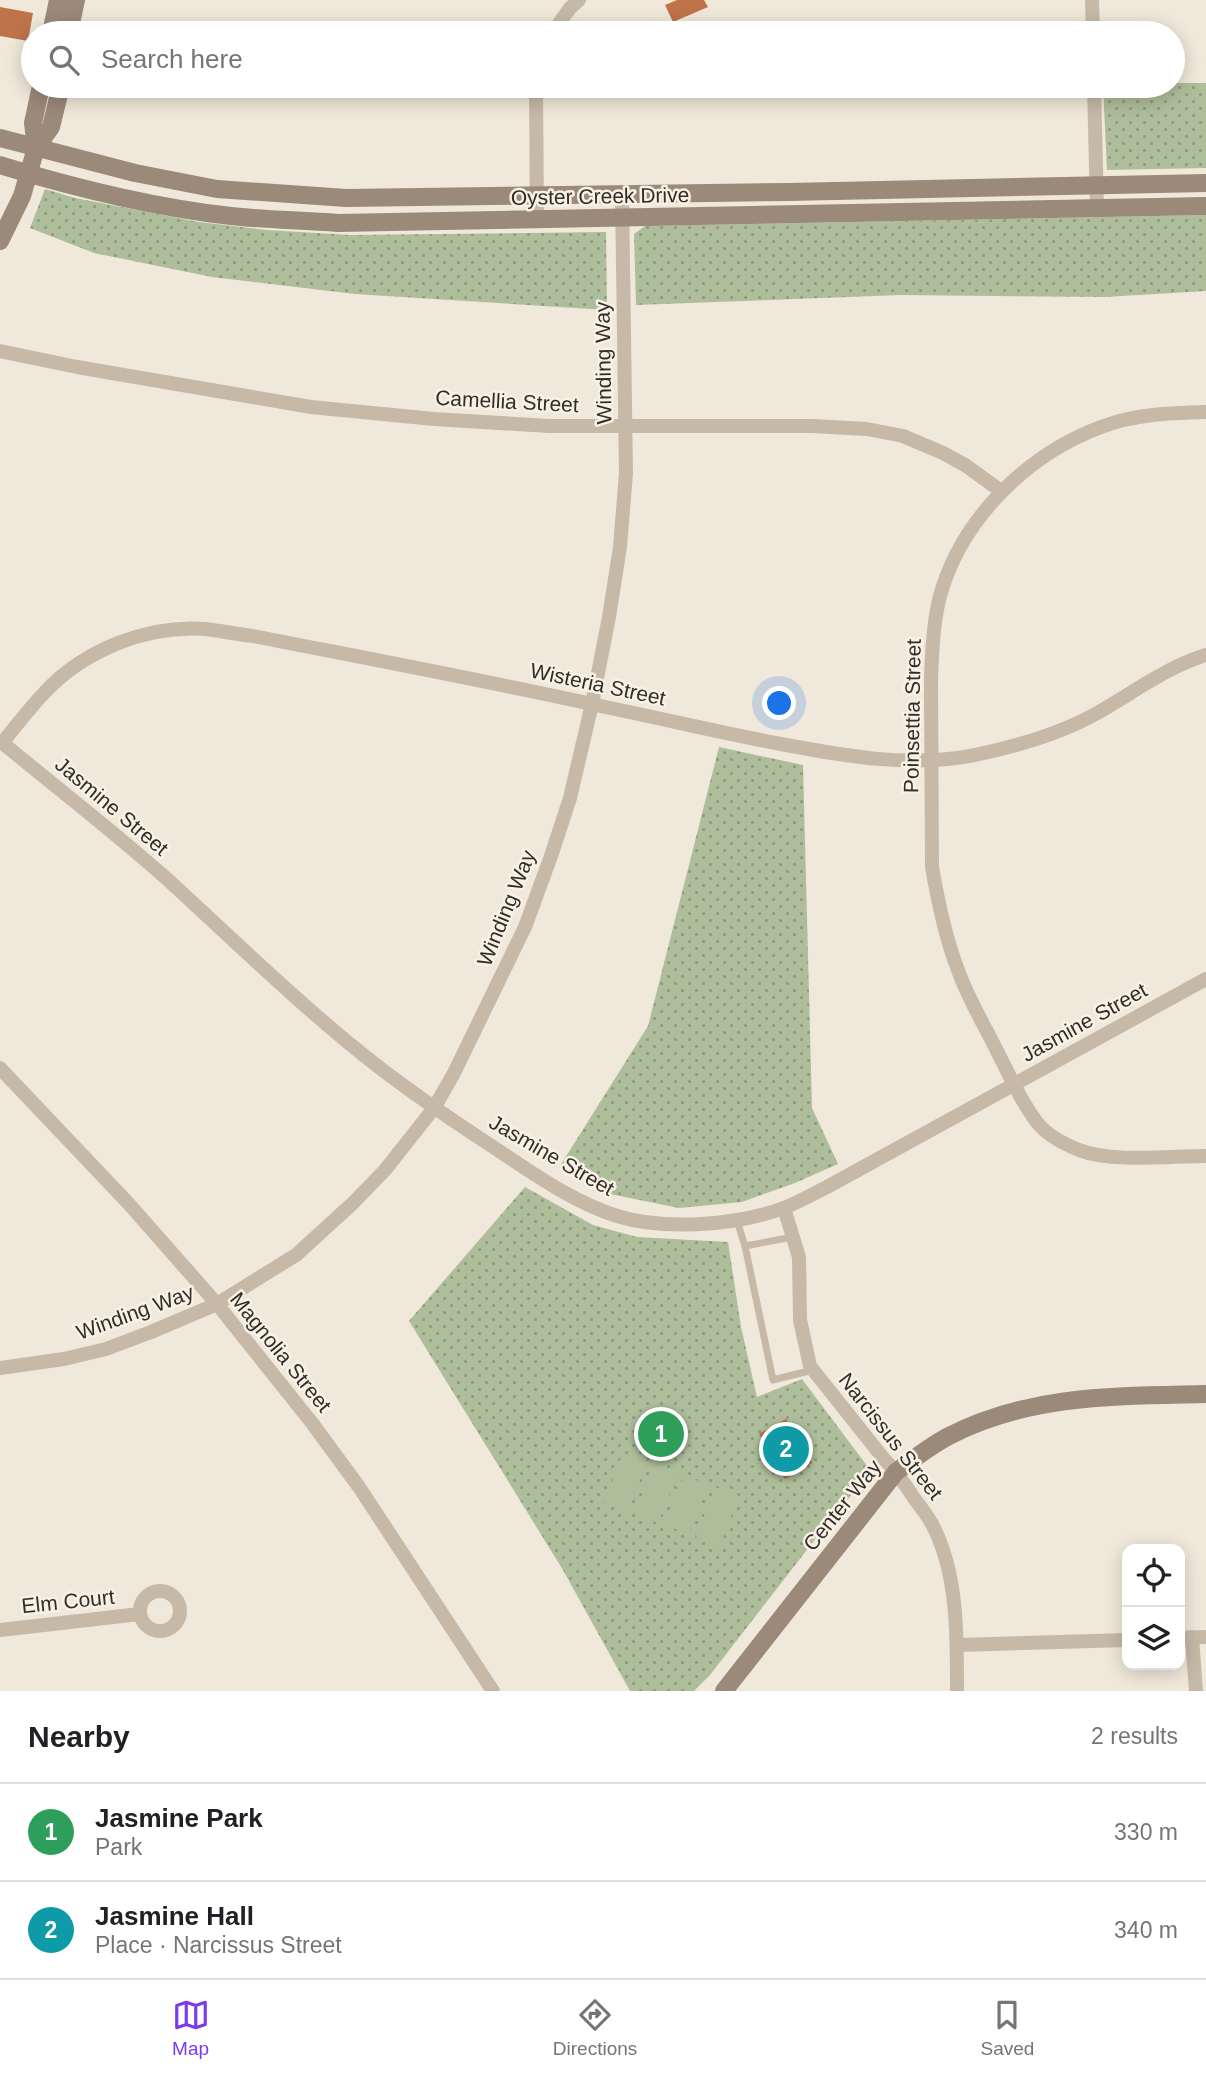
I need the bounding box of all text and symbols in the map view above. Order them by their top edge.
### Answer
search box [21,21,1185,98]
icon: search [45,41,83,79]
text: Search here [101,44,243,74]
street label: Oyster Creek Drive [511,183,689,209]
street label: Winding Way [590,301,616,425]
street label: Camellia Street [435,386,579,416]
street label: Poinsettia Street [899,639,925,793]
street label: Wisteria Street [528,658,668,710]
your location [762,686,796,720]
street label: Jasmine Street [51,752,173,860]
street label: Winding Way [472,846,540,969]
street label: Jasmine Street [1017,978,1151,1066]
street label: Jasmine Street [486,1110,619,1200]
street label: Winding Way [73,1280,197,1344]
street label: Magnolia Street [226,1288,336,1417]
street label: Narcissus Street [835,1368,948,1504]
pin: 1 [638,1408,684,1460]
pin: 2 [763,1423,809,1475]
street label: Center Way [798,1455,886,1555]
map controls [1122,1544,1185,1670]
button: locate [1122,1544,1185,1607]
street label: Elm Court [20,1585,116,1617]
button: layers [1122,1607,1185,1670]
text: Nearby [28,1720,130,1753]
text: 2 results [1091,1723,1178,1749]
text: Jasmine Park [95,1803,263,1833]
text: 1 [45,1819,57,1845]
text: 330 m [1114,1819,1178,1845]
text: Park [95,1834,142,1860]
text: Jasmine Hall [95,1901,254,1931]
text: 2 [45,1917,57,1943]
text: 340 m [1114,1917,1178,1943]
text: Place · Narcissus Street [95,1932,342,1958]
tab: Map [172,1996,210,2060]
tab: Directions [553,1996,637,2060]
tab: Saved [980,1996,1034,2060]

